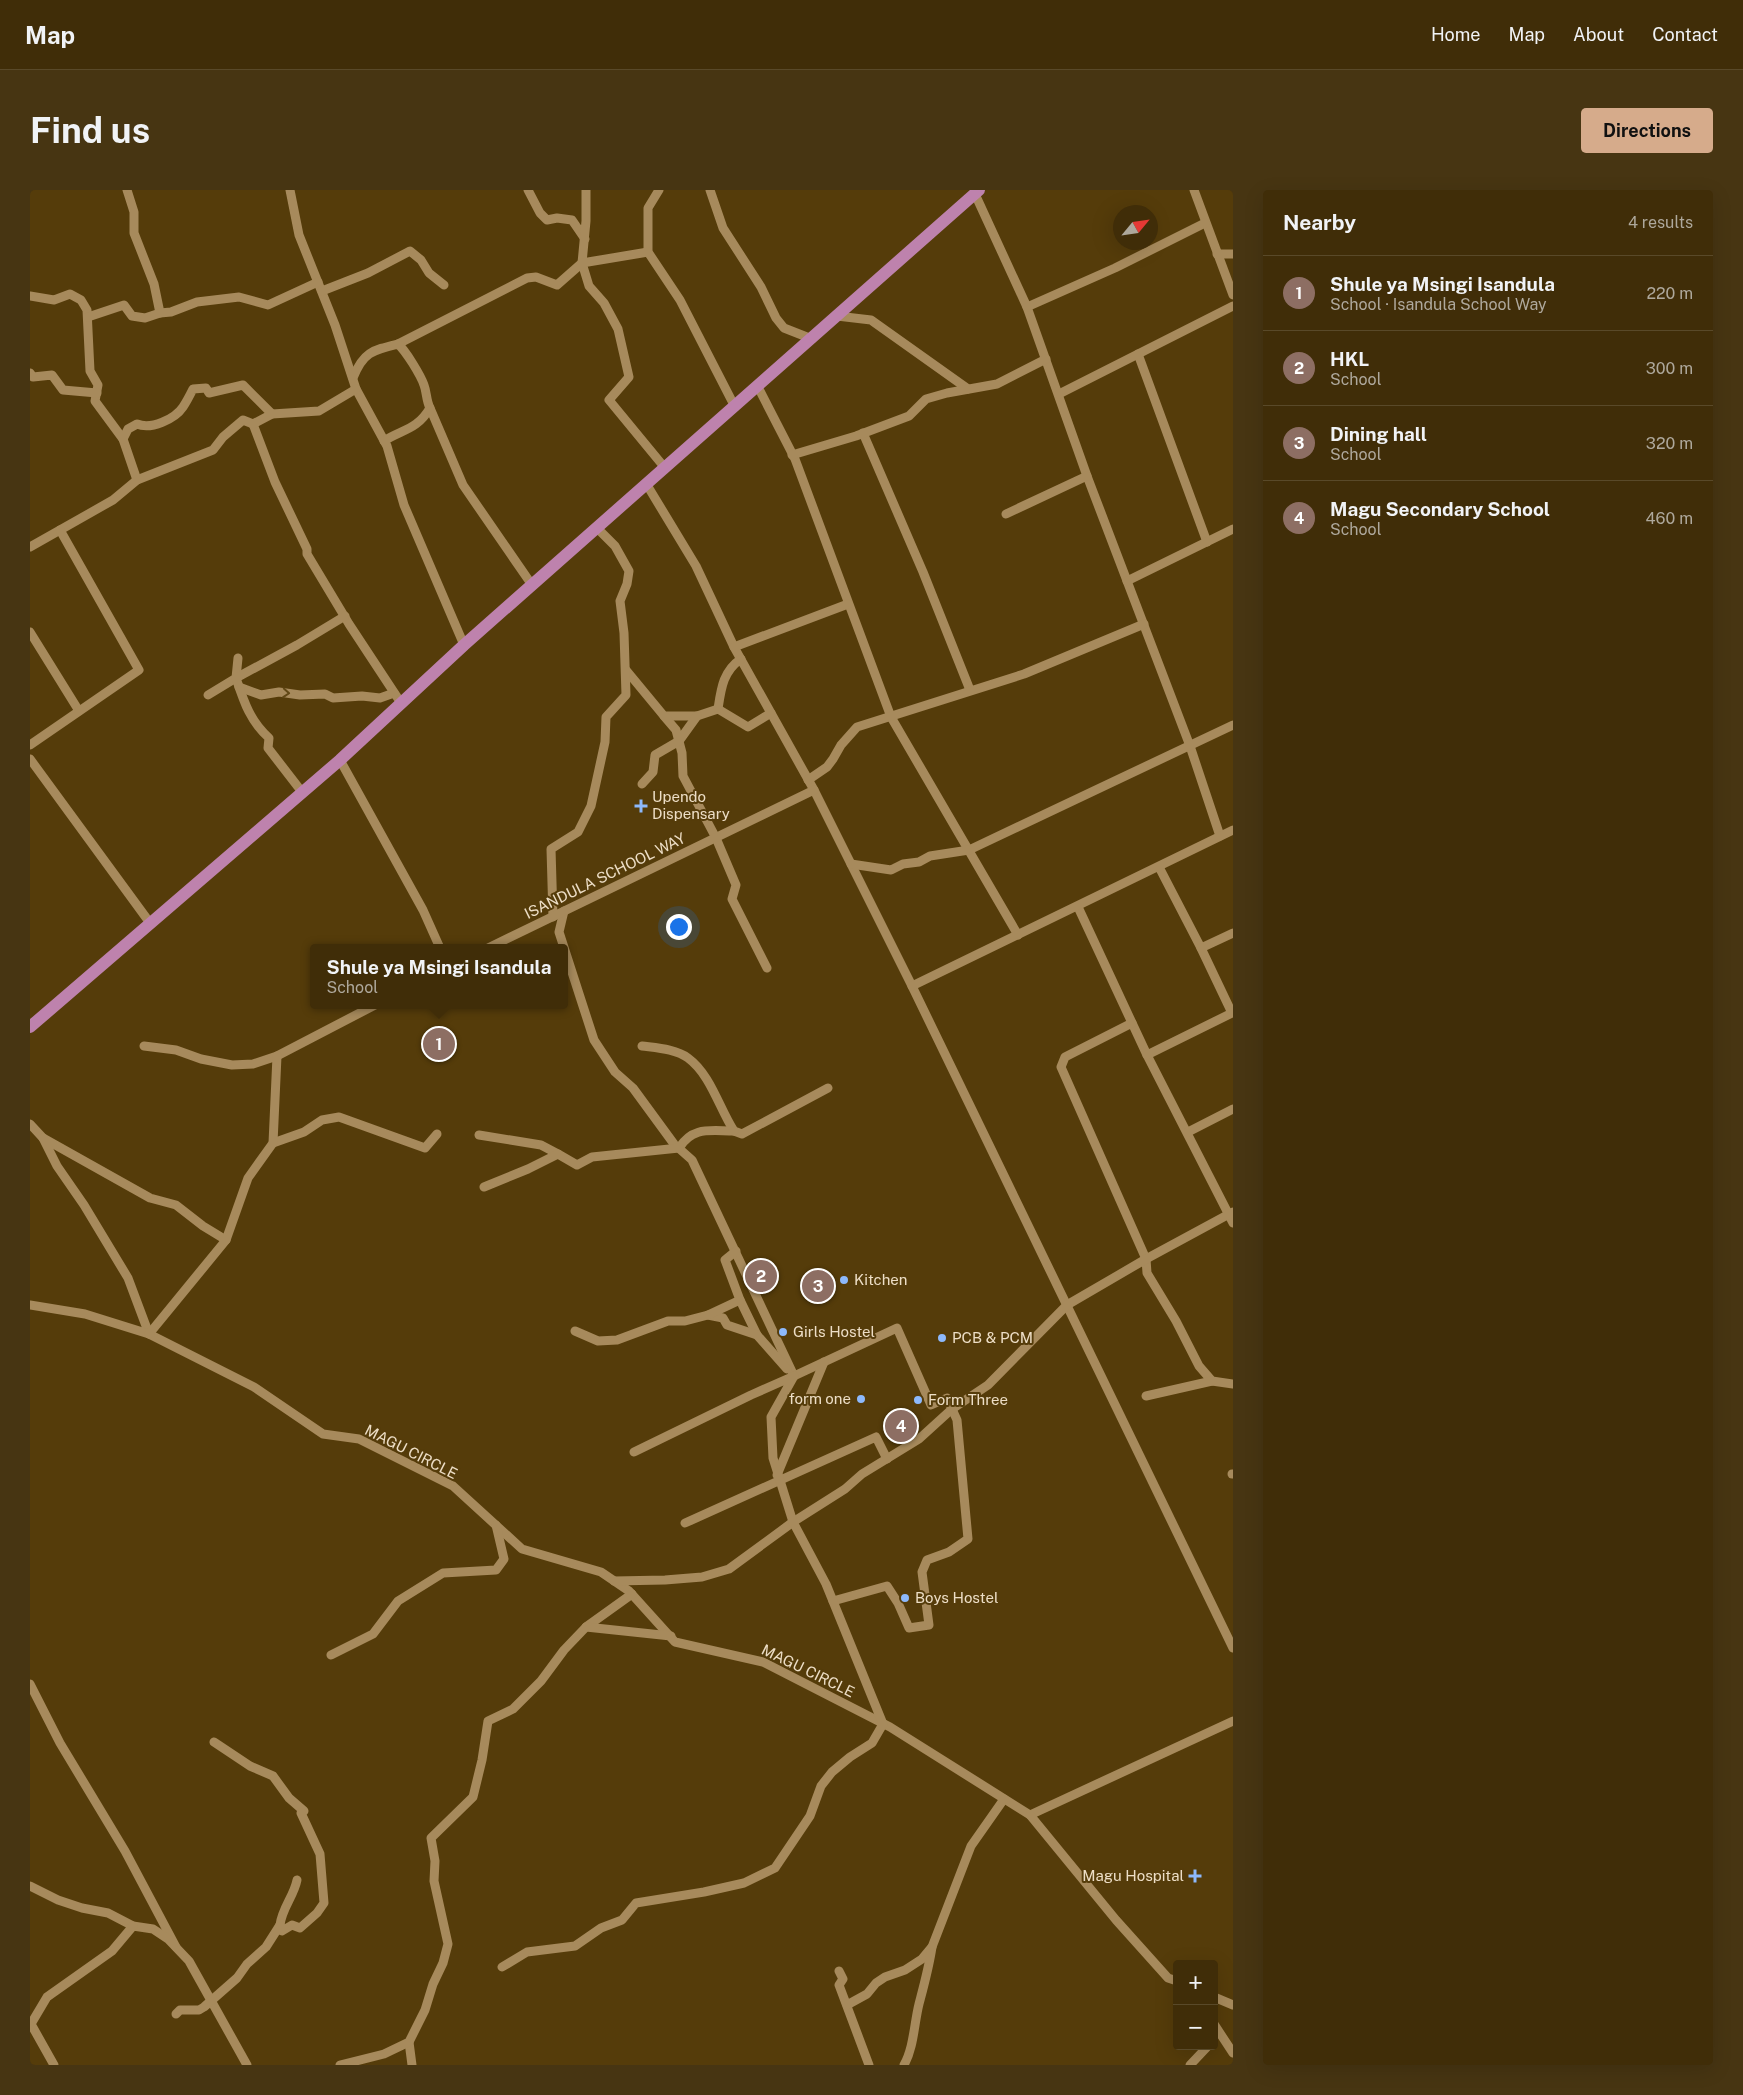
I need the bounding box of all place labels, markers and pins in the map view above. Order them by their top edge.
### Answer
place label: Upendo Dispensary [652,788,730,822]
marker: Upendo Dispensary [634,799,648,813]
pin: 1 [423,1025,455,1063]
pin: 2 [745,1257,777,1295]
pin: 3 [802,1267,834,1305]
place label: Kitchen [854,1271,907,1288]
marker: Kitchen [838,1274,850,1286]
place label: Girls Hostel [793,1323,875,1340]
marker: Girls Hostel [777,1326,789,1338]
place label: PCB & PCM [952,1329,1033,1346]
marker: PCB & PCM [936,1332,948,1344]
place label: form one [789,1390,851,1407]
place label: Form Three [928,1391,1008,1408]
marker: form one [855,1393,867,1405]
marker: Form Three [912,1394,924,1406]
pin: 4 [885,1407,917,1445]
place label: Boys Hostel [915,1589,998,1606]
marker: Boys Hostel [899,1592,911,1604]
place label: Magu Hospital [1082,1867,1184,1884]
marker: Magu Hospital [1188,1869,1202,1883]

